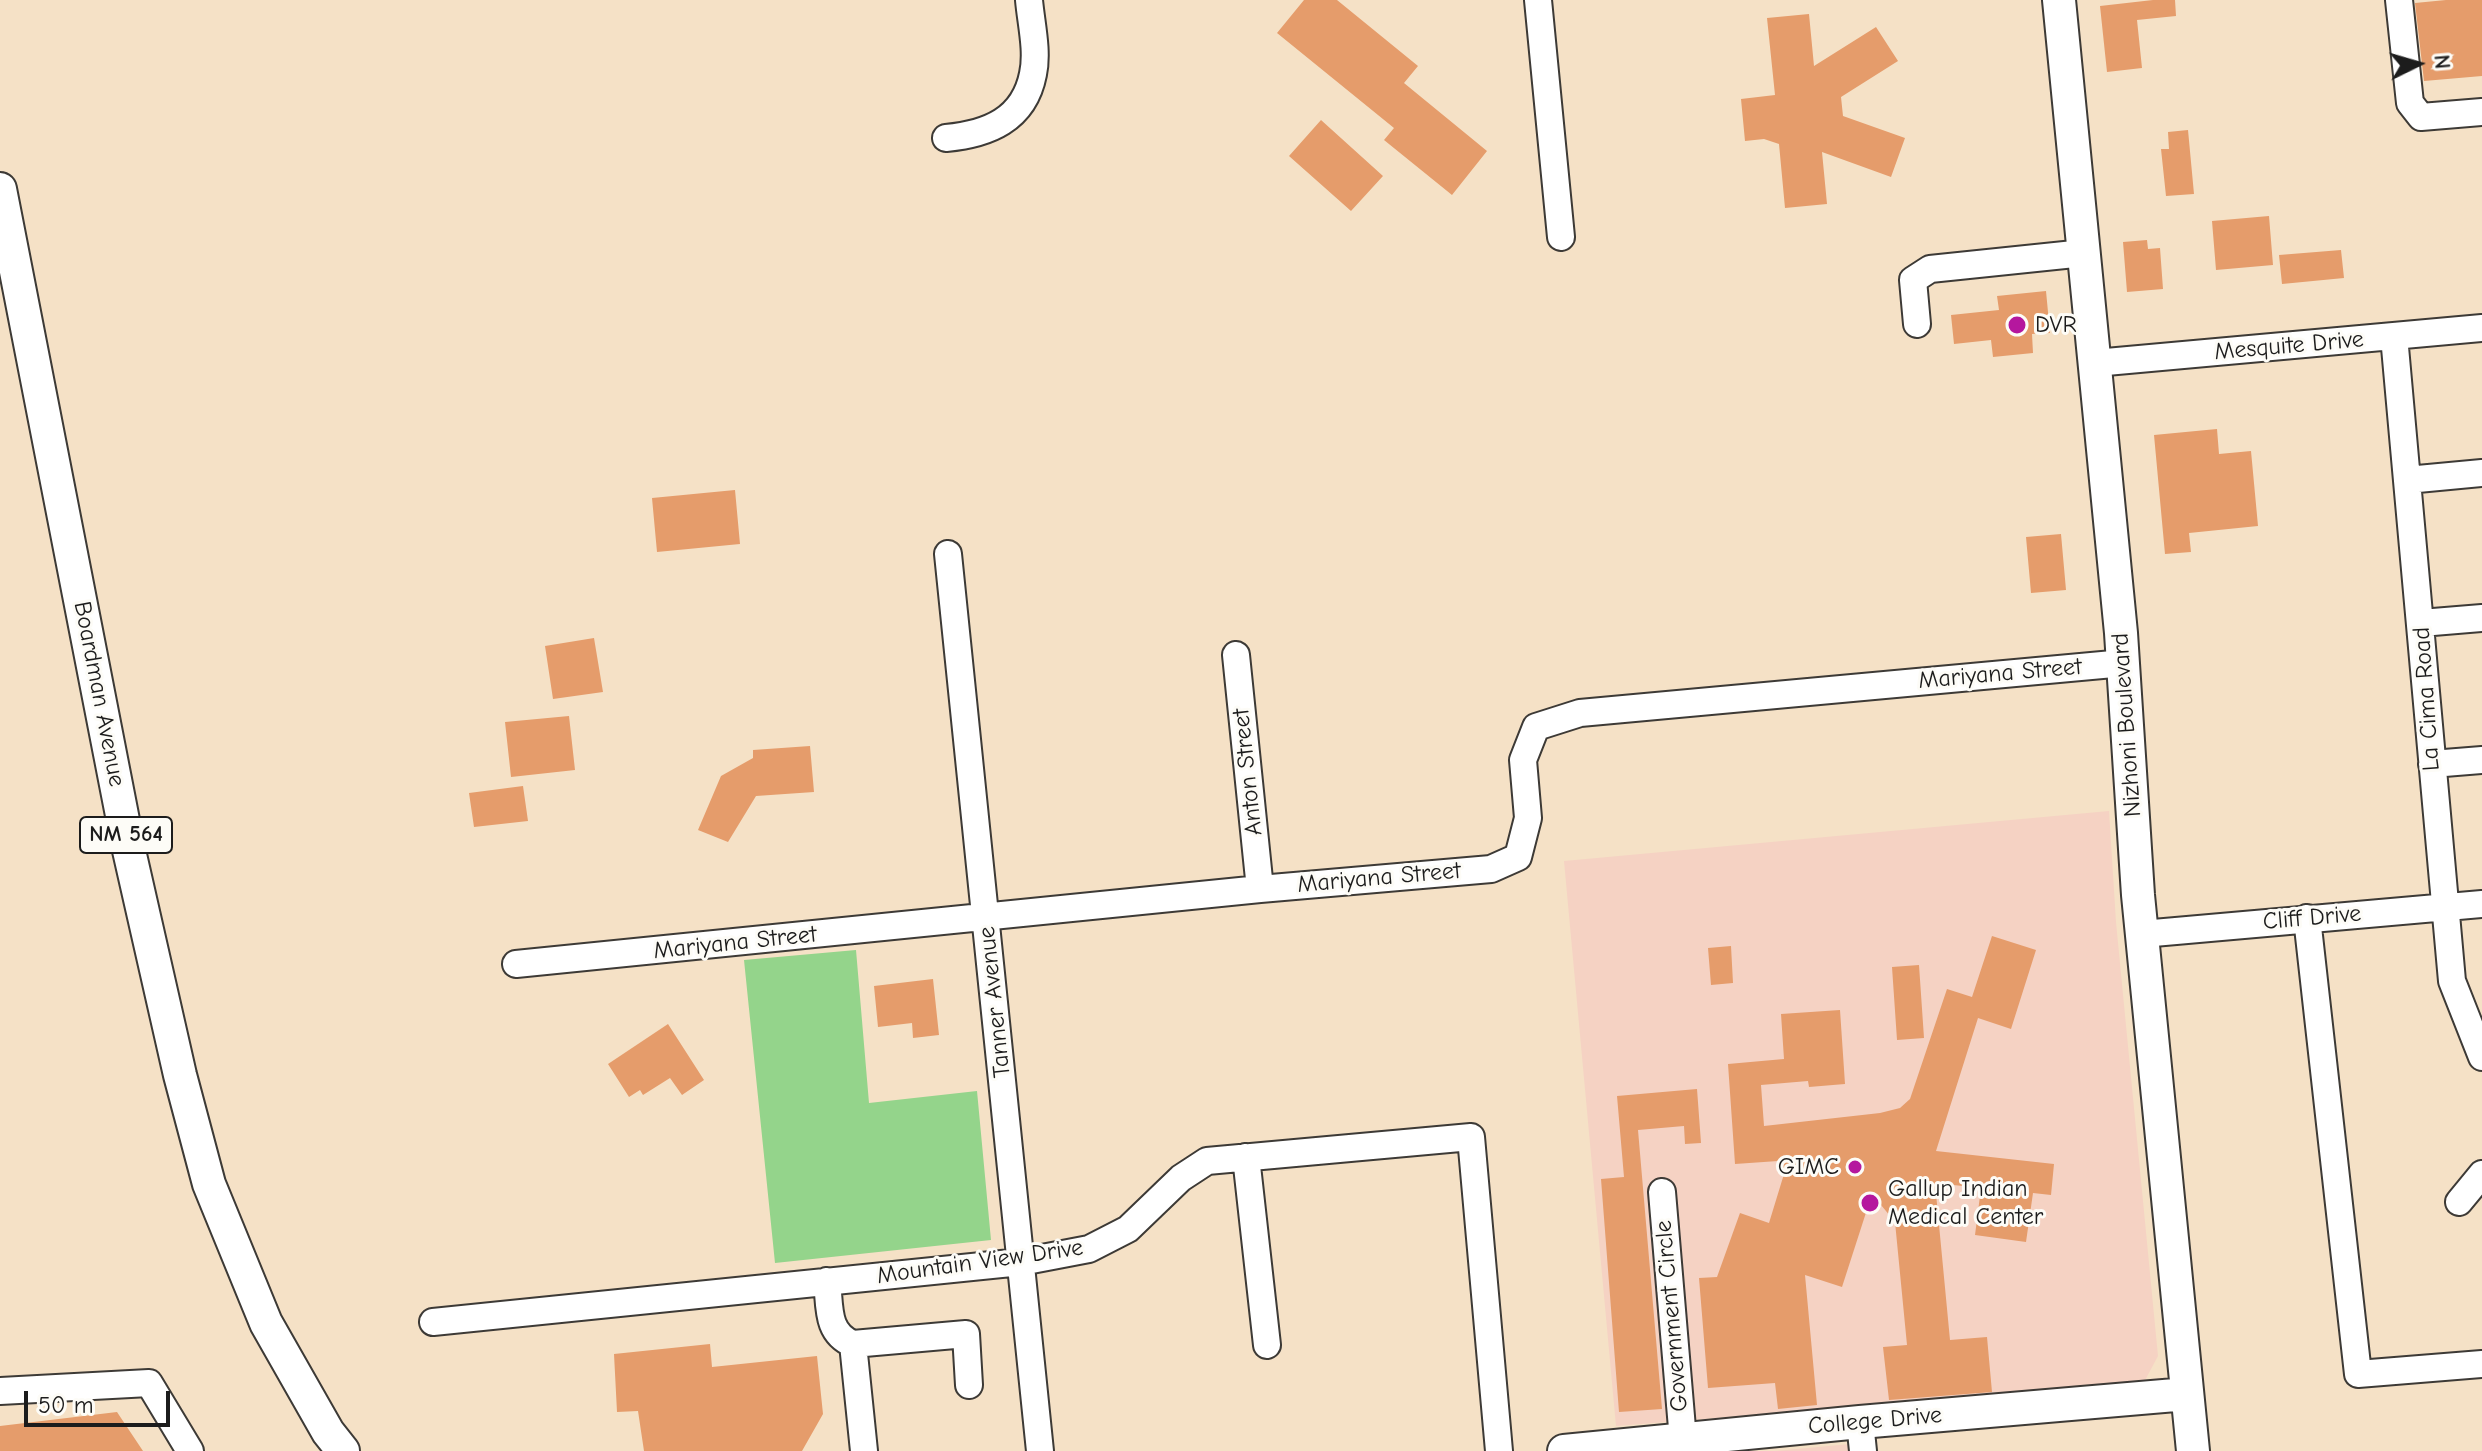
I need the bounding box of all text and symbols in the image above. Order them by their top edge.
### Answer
north arrow [2378,24,2458,104]
text: N [2428,54,2455,70]
place label: DVR [2035,311,2077,339]
marker: DVR [2006,314,2028,336]
street label: Mesquite Drive [2213,325,2365,367]
street label: Boardman Avenue [67,599,131,789]
street label: La Cima Road [2408,626,2446,772]
street label: Nizhoni Boulevard [2106,632,2148,818]
street label: Mariyana Street [1917,653,2083,695]
street label: Anton Street [1227,707,1269,837]
road number: NM 564 [80,817,172,853]
street label: Mariyana Street [1296,857,1462,899]
street label: Cliff Drive [2262,899,2362,937]
street label: Mariyana Street [652,920,818,966]
street label: Tanner Avenue [973,925,1017,1079]
place label: GIMC [1778,1153,1839,1181]
marker: GIMC [1846,1158,1864,1176]
place label: Gallup Indian Medical Center [1888,1175,2043,1231]
marker: Gallup Indian Medical Center [1859,1192,1881,1214]
street label: Government Circle [1649,1219,1695,1413]
street label: Mountain View Drive [875,1233,1085,1291]
scale bar [28,1375,174,1425]
text: 50 m [38,1391,94,1419]
street label: College Drive [1807,1401,1943,1441]

